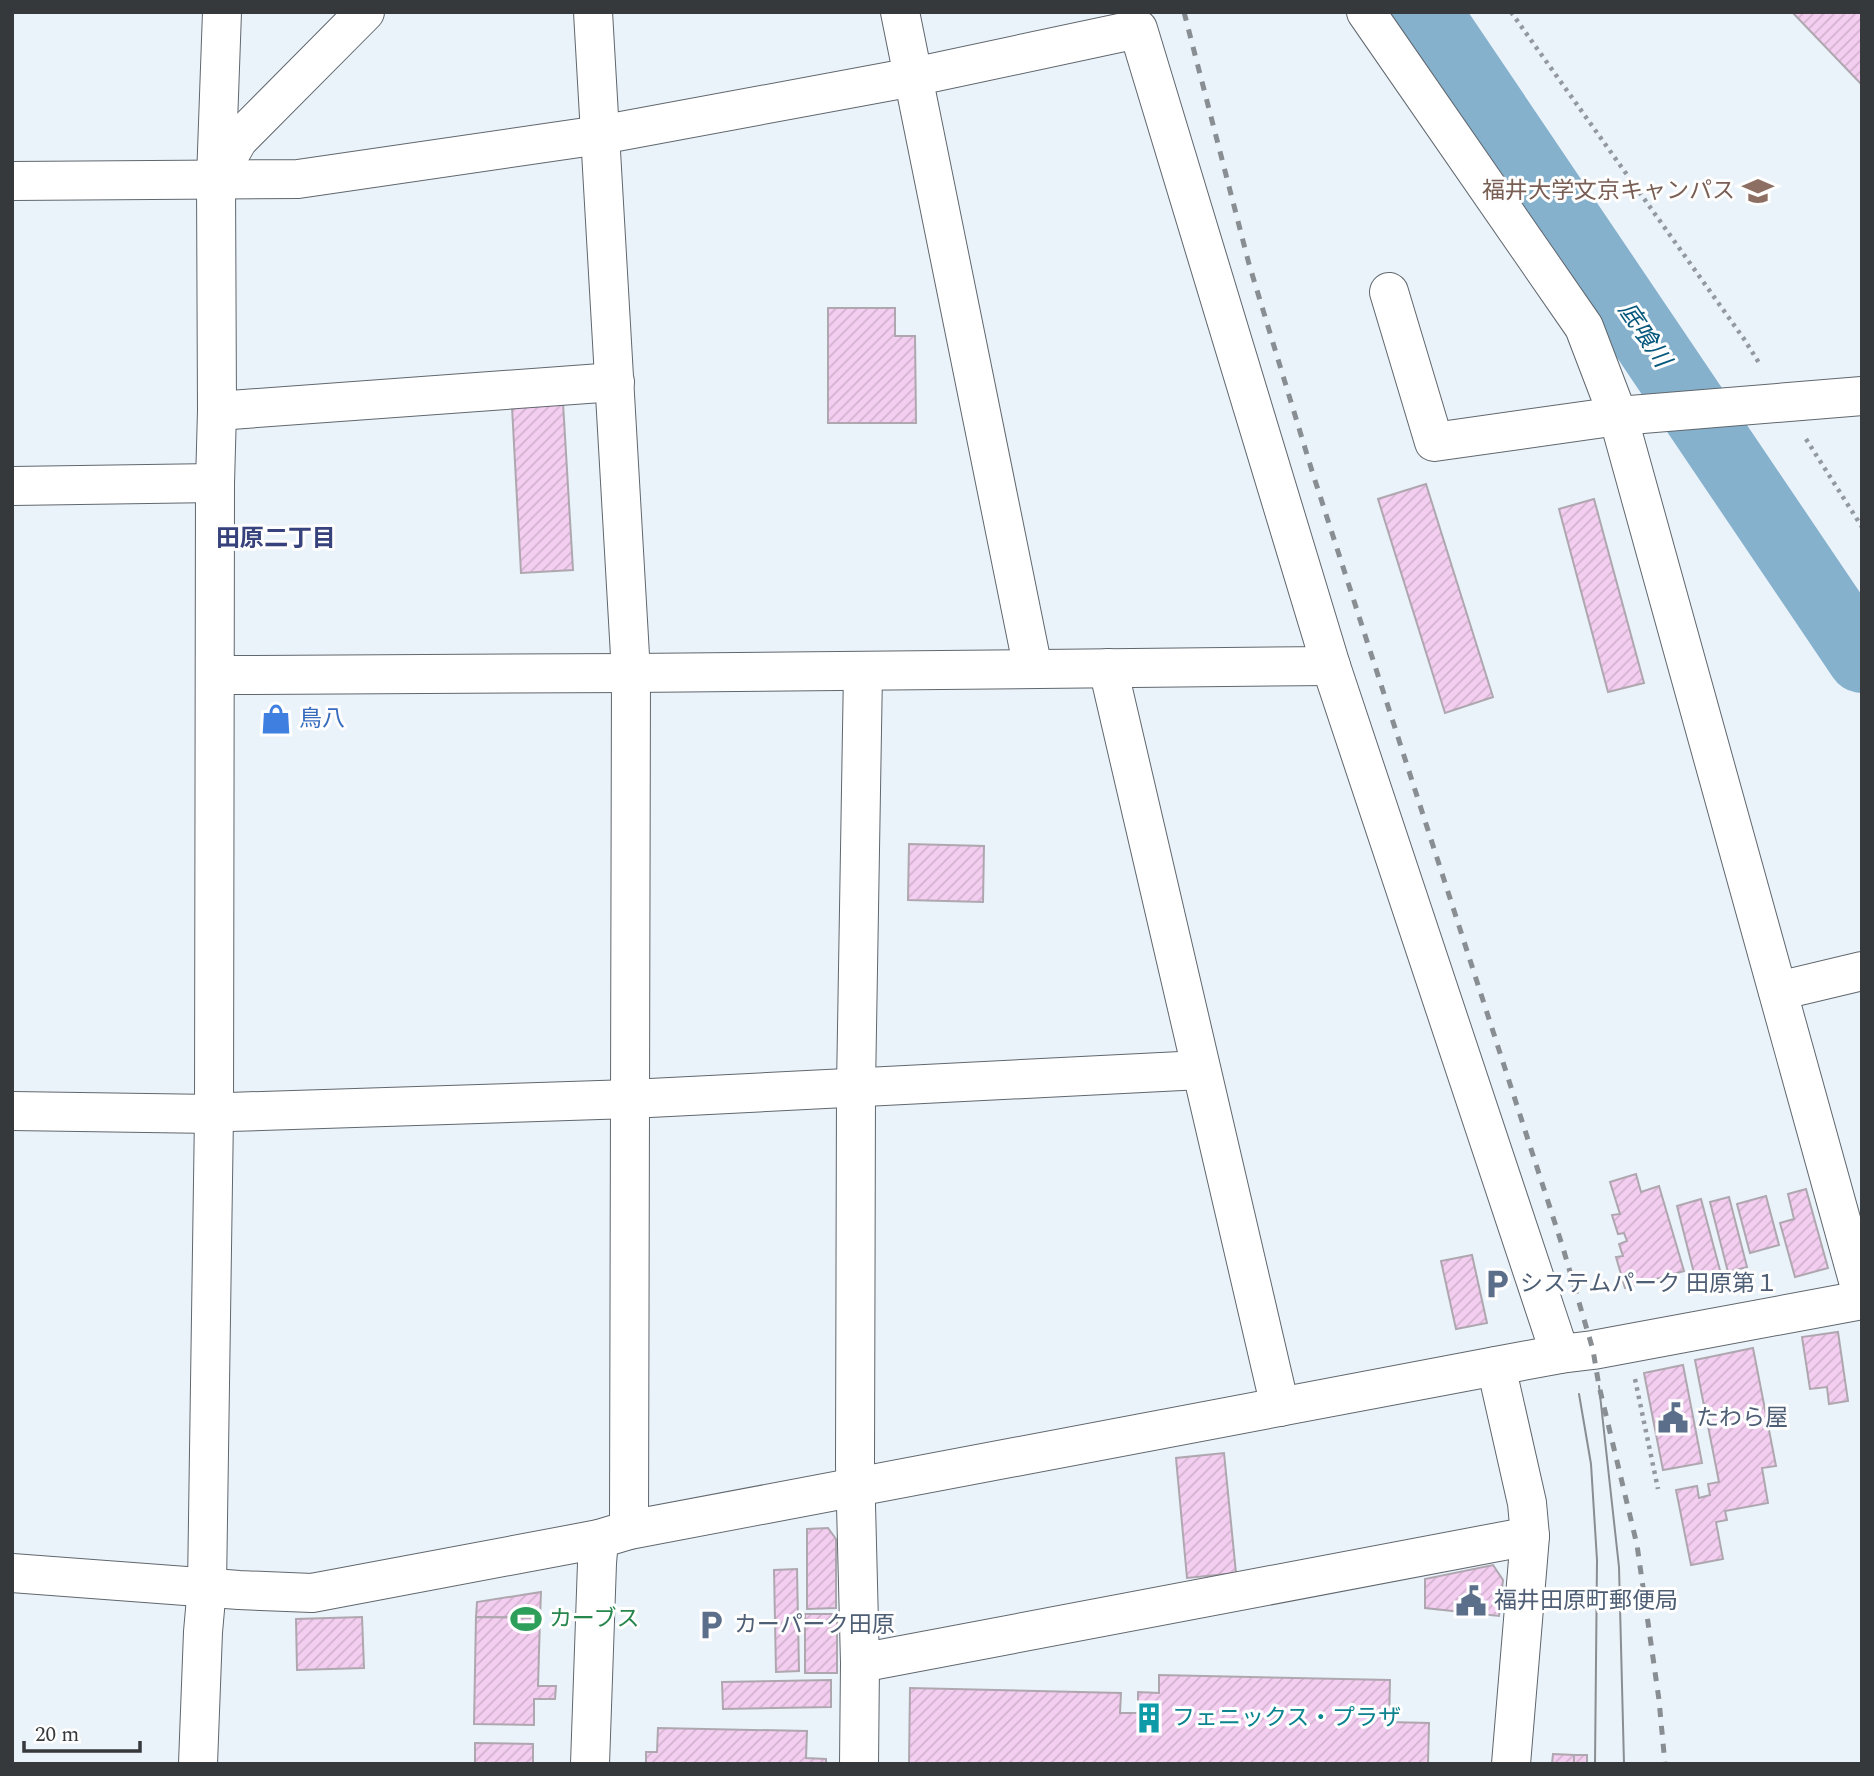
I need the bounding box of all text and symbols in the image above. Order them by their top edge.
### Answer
place label: 福井大学文京キャンパス [1482,174,1735,209]
school or university icon: 福井大学文京キャンパス [1741,174,1775,208]
water label: 底喰川 [1609,295,1681,377]
district label: 田原二丁目 [216,521,336,557]
shop icon: 鳥八 [259,702,293,736]
place label: 鳥八 [299,702,345,737]
parking icon: システムパーク 田原第１ [1480,1267,1514,1301]
place label: システムパーク 田原第１ [1520,1267,1778,1302]
public building icon: たわら屋 [1656,1401,1690,1435]
place label: たわら屋 [1696,1401,1788,1436]
public building icon: 福井田原町郵便局 [1454,1584,1488,1618]
place label: 福井田原町郵便局 [1494,1584,1678,1619]
sports icon: カーブス [509,1602,543,1636]
place label: カーブス [549,1602,640,1637]
parking icon: カーパーク田原 [694,1608,728,1642]
place label: カーパーク田原 [734,1608,895,1643]
building icon: フェニックス・プラザ [1132,1701,1166,1735]
place label: フェニックス・プラザ [1172,1701,1401,1736]
scale bar [24,1710,140,1754]
text: 20 m [35,1719,79,1751]

